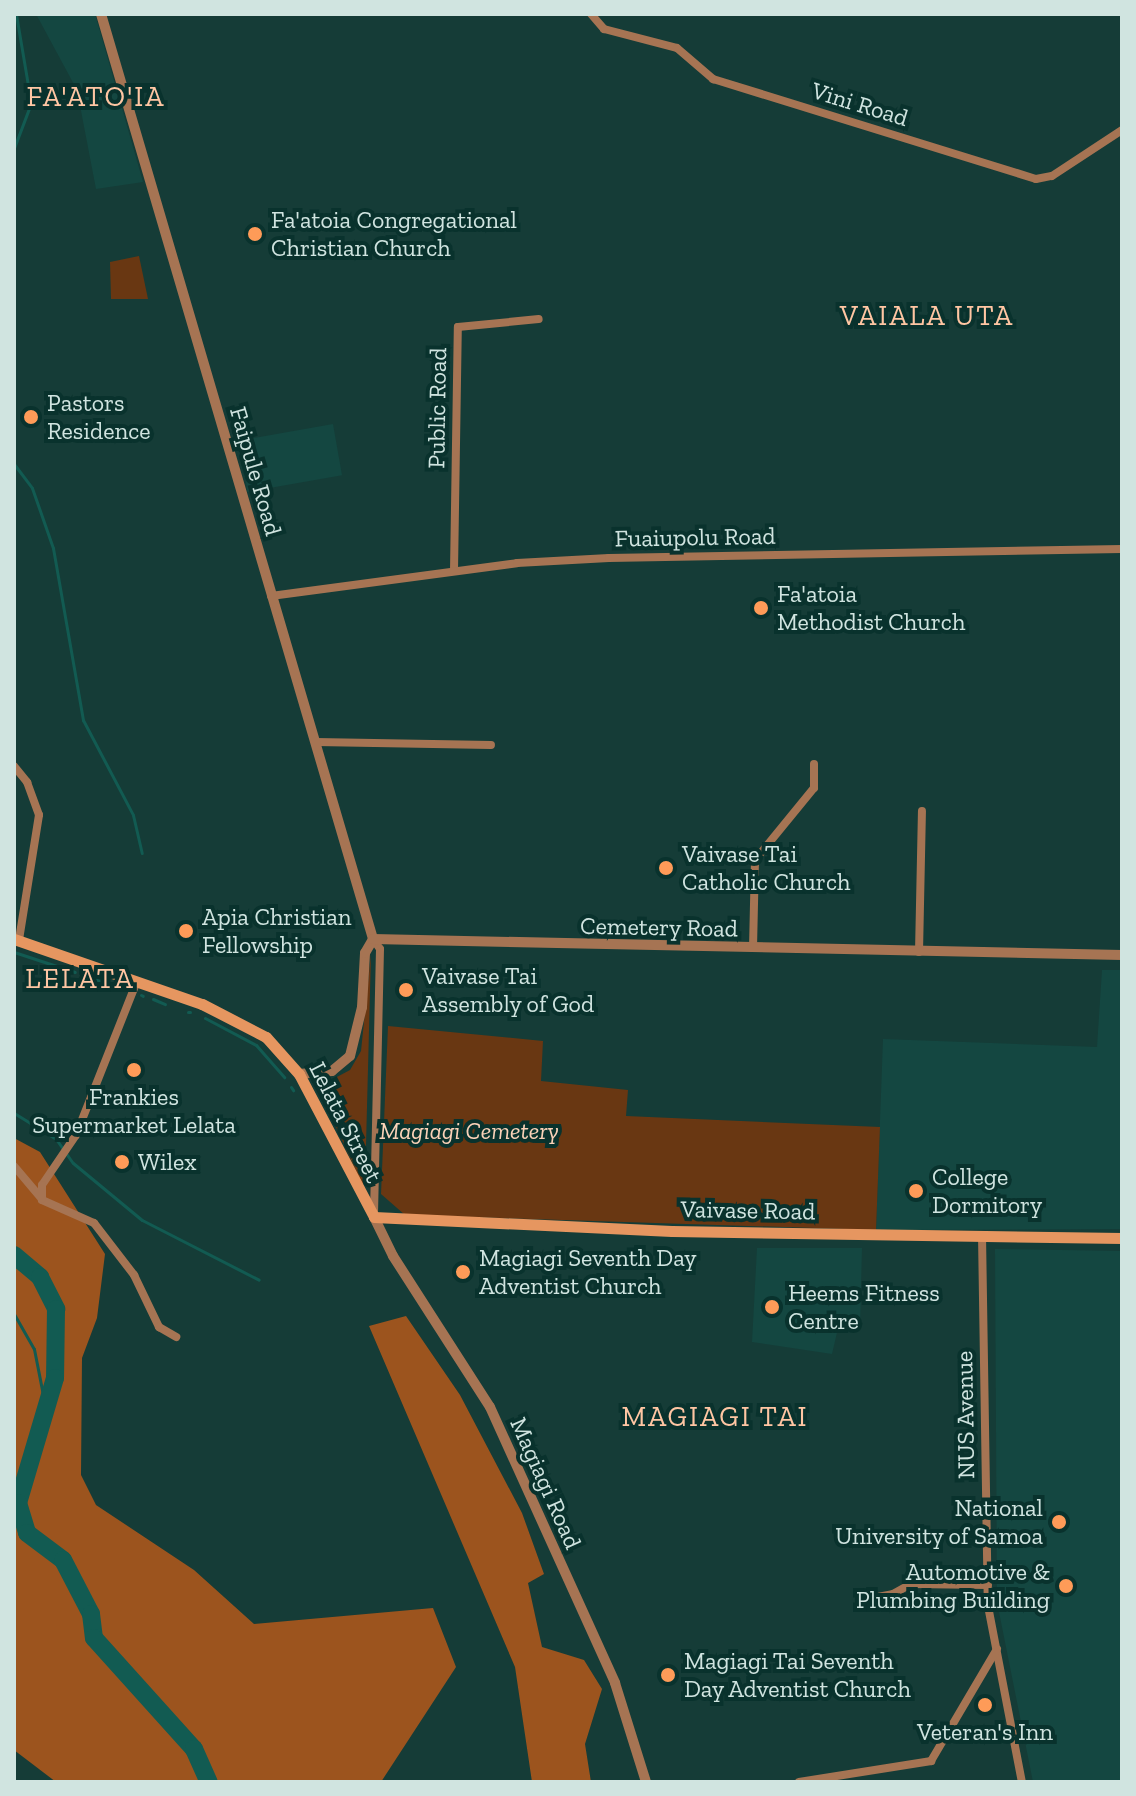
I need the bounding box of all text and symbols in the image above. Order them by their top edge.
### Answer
street label: Vini Road [808,76,912,132]
district label: FA'ATO'IA [27,80,165,114]
place label: Fa'atoia Congregational Christian Church [271,206,517,262]
marker: Fa'atoia Congregational Christian Church [246,225,264,243]
district label: VAIALA UTA [839,299,1015,333]
street label: Public Road [422,347,452,469]
place label: Pastors Residence [47,389,151,445]
street label: Faipule Road [224,403,288,539]
marker: Pastors Residence [22,408,40,426]
street label: Fuaiupolu Road [614,521,776,553]
place label: Fa'atoia Methodist Church [777,580,965,636]
marker: Fa'atoia Methodist Church [752,599,770,617]
place label: Vaivase Tai Catholic Church [682,840,850,896]
marker: Vaivase Tai Catholic Church [657,859,675,877]
place label: Apia Christian Fellowship [202,903,352,959]
street label: Cemetery Road [580,911,738,943]
marker: Apia Christian Fellowship [177,922,195,940]
district label: LELATA [25,962,135,996]
place label: Vaivase Tai Assembly of God [422,962,595,1018]
marker: Vaivase Tai Assembly of God [397,981,415,999]
street label: Lelata Street [303,1057,389,1187]
marker: Frankies Supermarket Lelata [125,1061,143,1079]
place label: Frankies Supermarket Lelata [32,1083,236,1139]
park label: Magiagi Cemetery [379,1117,559,1145]
place label: Wilex [138,1148,196,1176]
marker: Wilex [113,1153,131,1171]
place label: College Dormitory [932,1163,1042,1219]
marker: College Dormitory [907,1182,925,1200]
street label: Vaivase Road [680,1194,816,1226]
place label: Magiagi Seventh Day Adventist Church [479,1244,697,1300]
marker: Magiagi Seventh Day Adventist Church [454,1263,472,1281]
place label: Heems Fitness Centre [788,1279,940,1335]
marker: Heems Fitness Centre [763,1298,781,1316]
street label: NUS Avenue [949,1350,981,1480]
district label: MAGIAGI TAI [621,1400,809,1434]
street label: Magiagi Road [504,1413,588,1553]
place label: National University of Samoa [835,1494,1043,1550]
marker: National University of Samoa [1050,1513,1068,1531]
place label: Automotive & Plumbing Building [856,1558,1050,1614]
marker: Automotive & Plumbing Building [1057,1577,1075,1595]
place label: Magiagi Tai Seventh Day Adventist Church [684,1647,912,1703]
marker: Magiagi Tai Seventh Day Adventist Church [659,1666,677,1684]
marker: Veteran's Inn [976,1696,994,1714]
place label: Veteran's Inn [917,1718,1053,1746]

